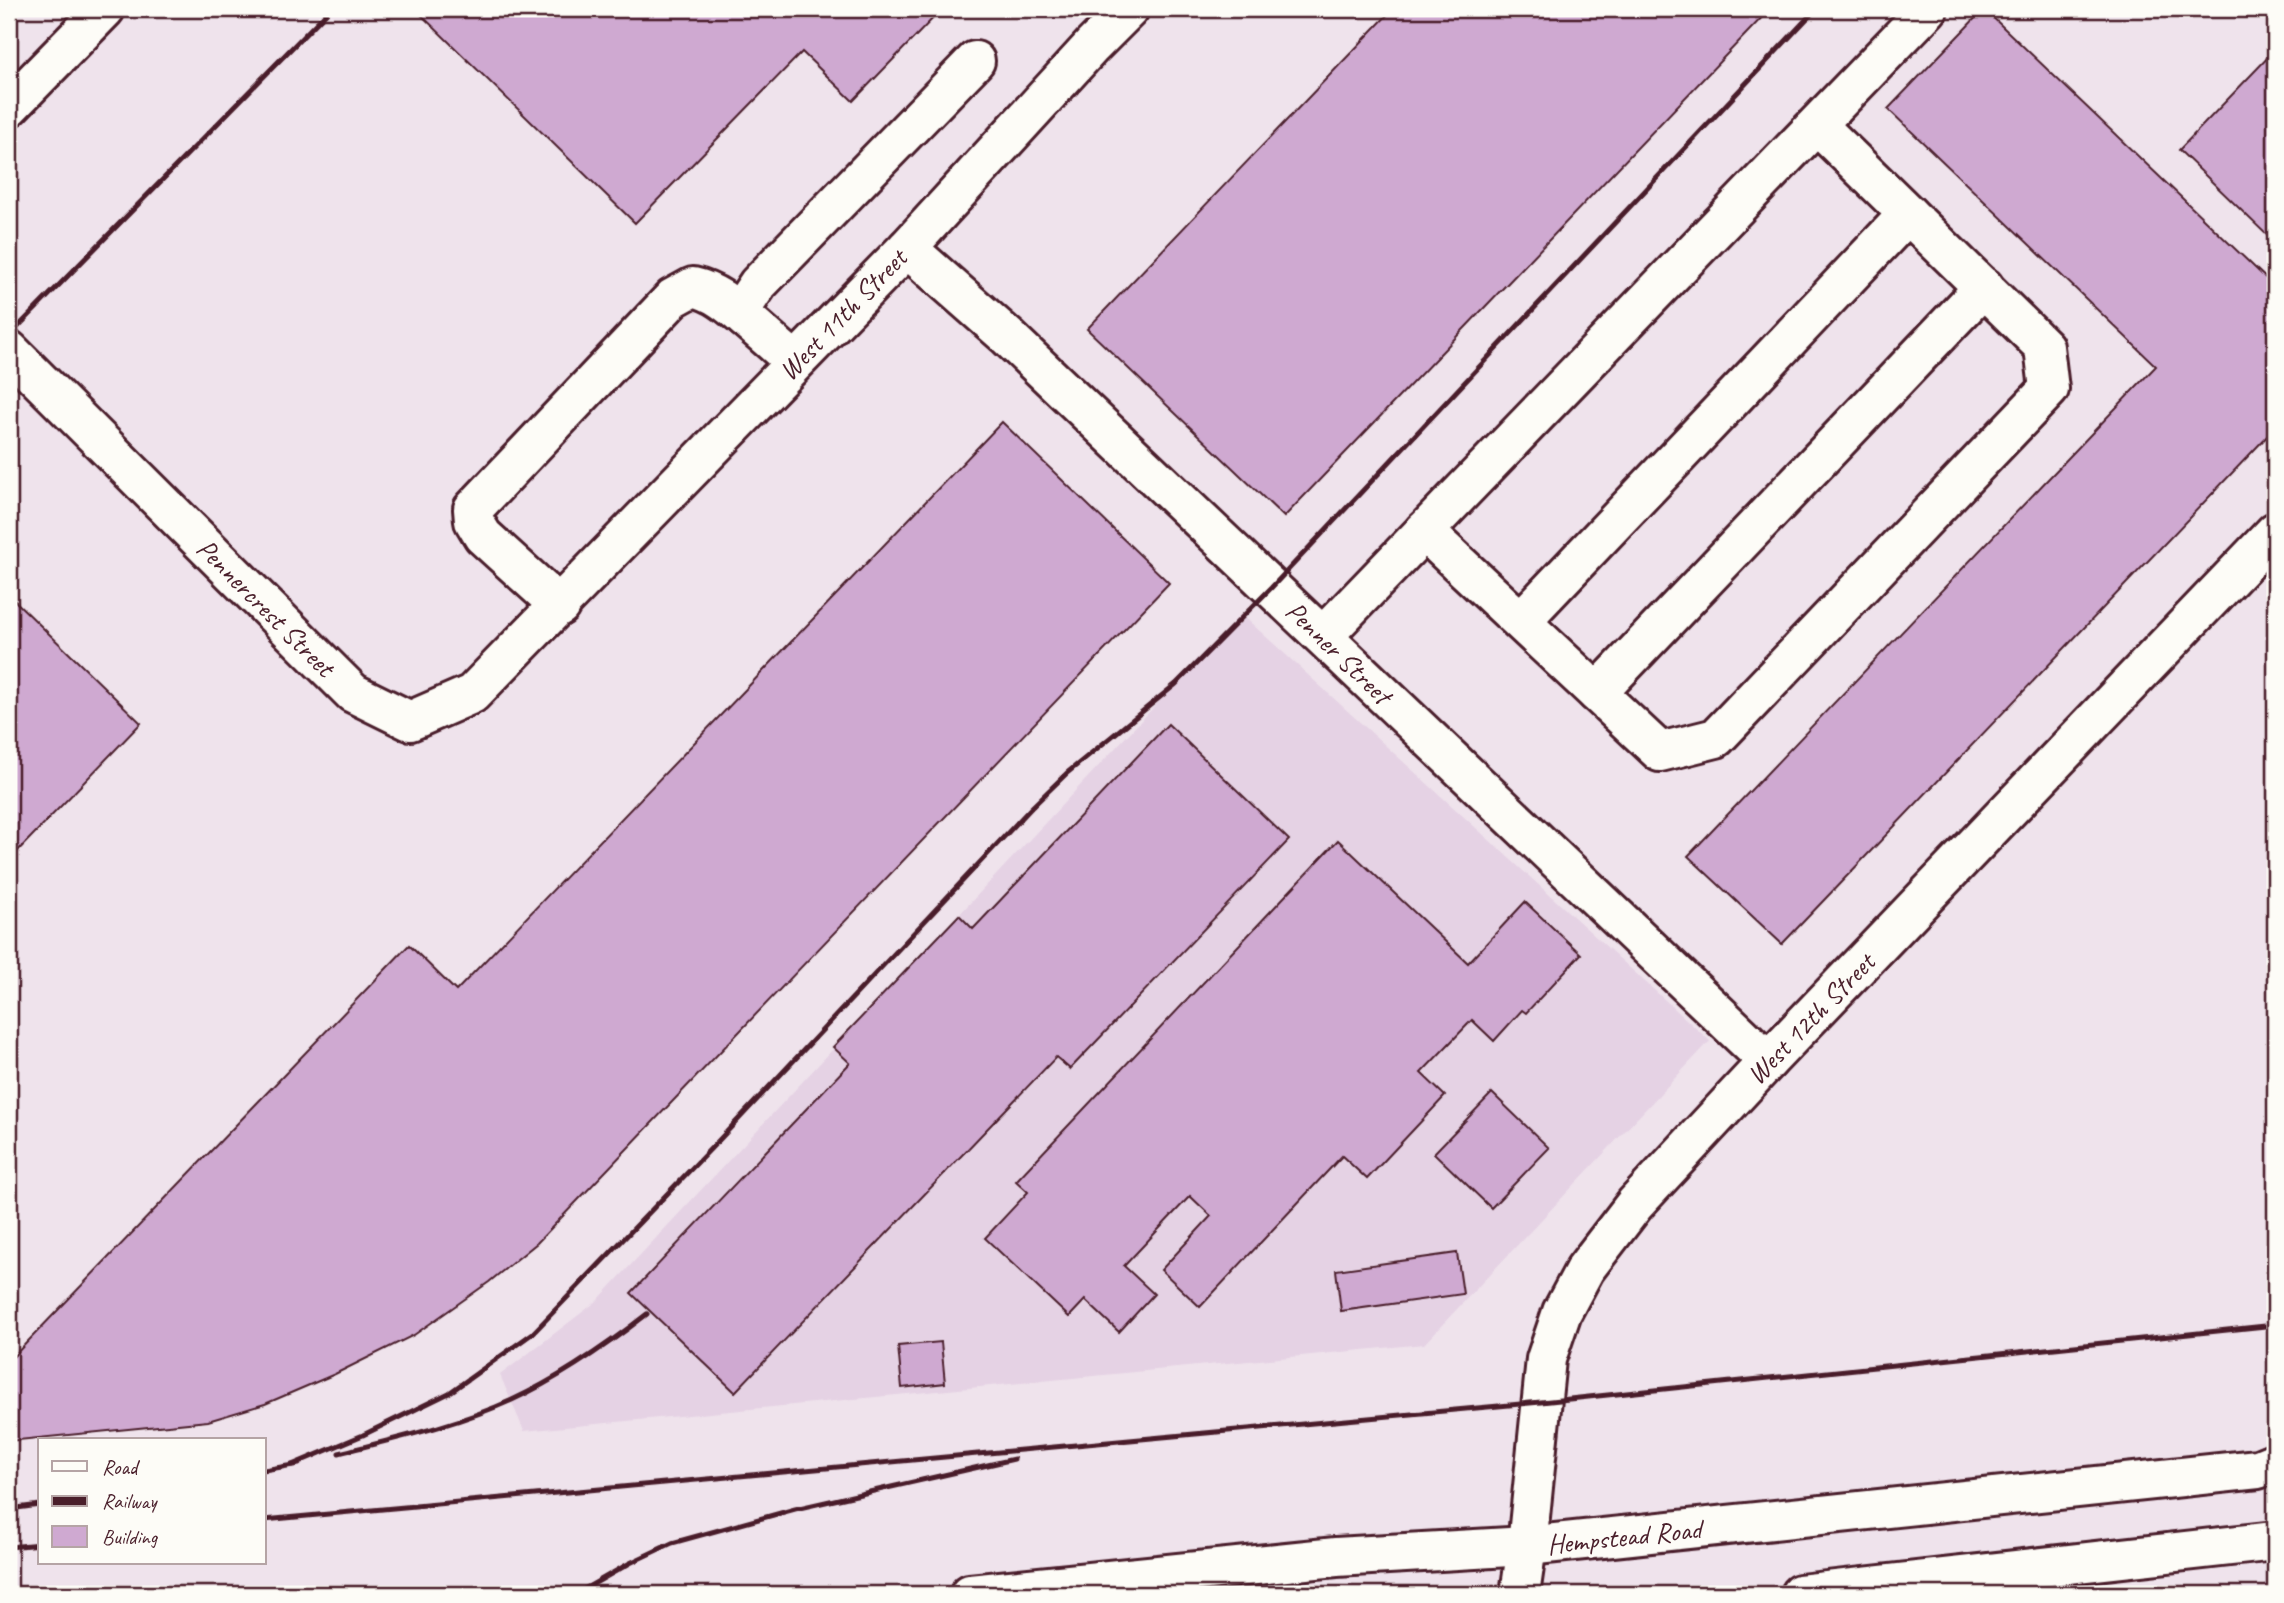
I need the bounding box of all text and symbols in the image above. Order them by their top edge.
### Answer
street label: West 11th Street [771,239,916,387]
street label: Pennercrest Street [189,531,344,686]
street label: Penner Street [1278,593,1402,714]
street label: West 12th Street [1739,943,1884,1091]
legend [38,1438,266,1564]
text: Road [102,1454,141,1480]
text: Railway [102,1488,158,1514]
street label: Hempstead Road [1545,1511,1707,1562]
text: Building [102,1524,159,1550]

